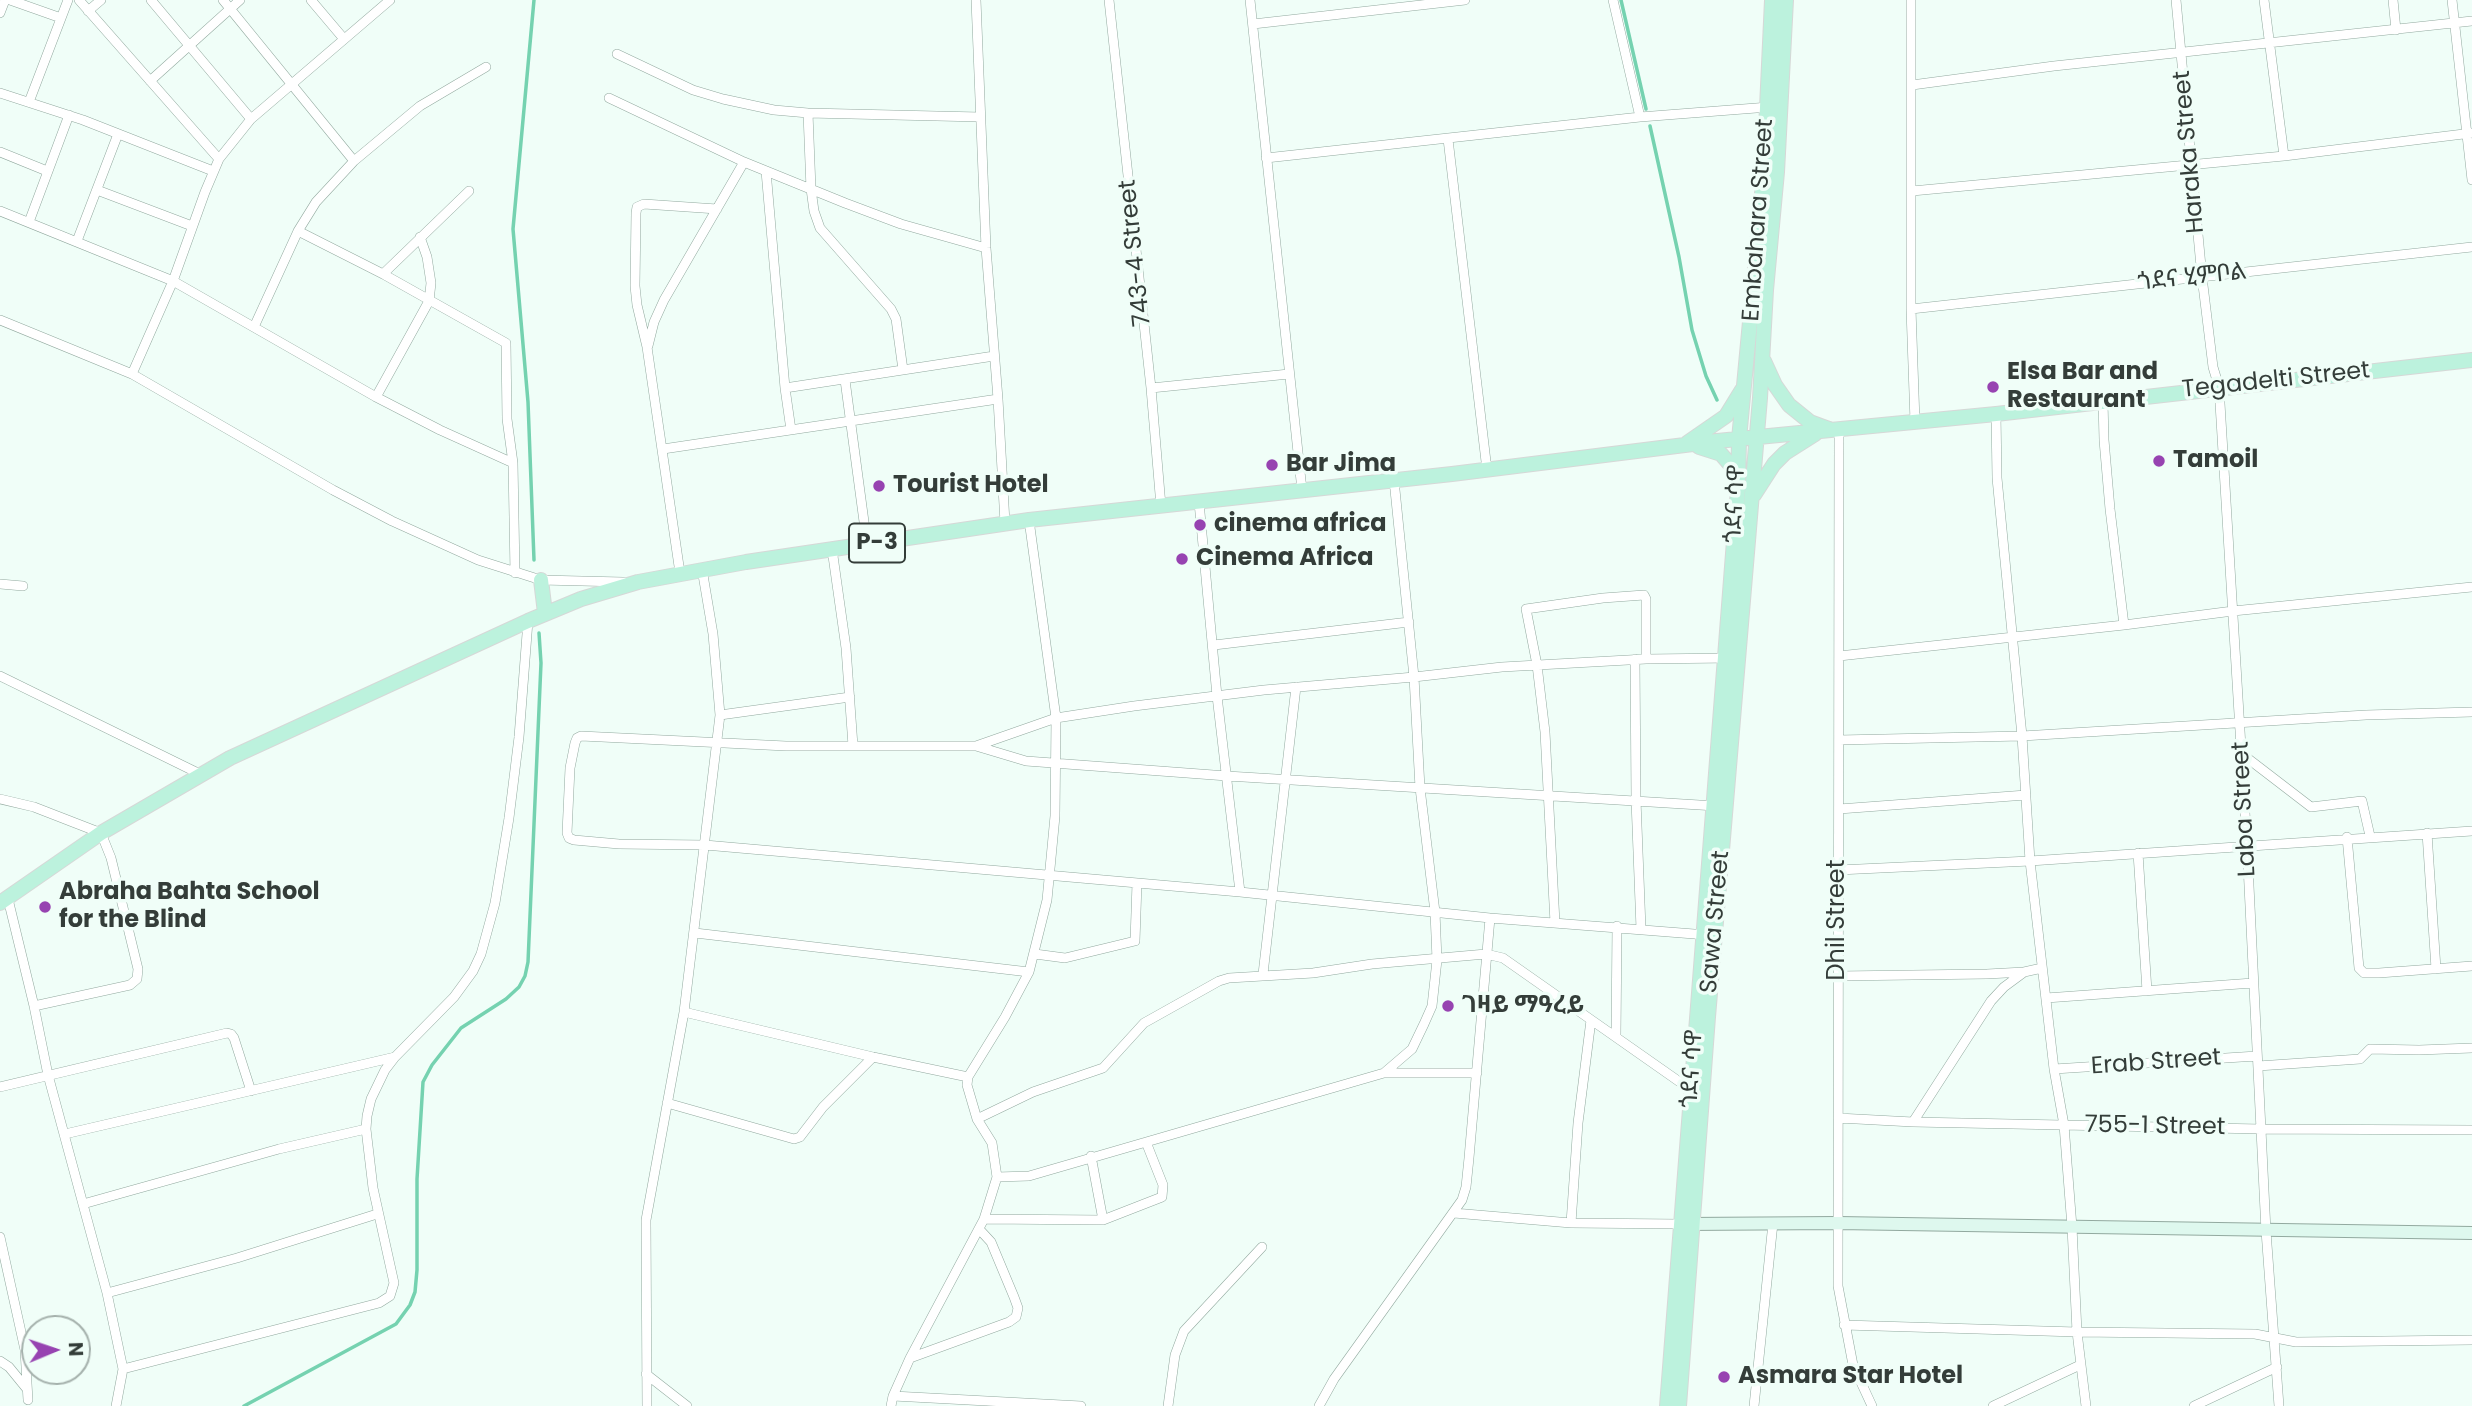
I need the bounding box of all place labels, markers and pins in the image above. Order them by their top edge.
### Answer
place label: Elsa Bar and Restaurant [2007,359,2158,415]
marker: Elsa Bar and Restaurant [1985,379,2001,395]
place label: Tamoil [2173,447,2258,475]
place label: Bar Jima [1286,451,1396,479]
marker: Tamoil [2151,453,2167,469]
marker: Bar Jima [1264,457,1280,473]
place label: Tourist Hotel [893,472,1049,500]
marker: Tourist Hotel [871,478,887,494]
place label: cinema africa [1214,511,1386,539]
marker: cinema africa [1192,517,1208,533]
place label: Cinema Africa [1196,545,1374,573]
marker: Cinema Africa [1174,551,1190,567]
place label: Abraha Bahta School for the Blind [59,879,320,935]
marker: Abraha Bahta School for the Blind [37,899,53,915]
place label: ገዛይ ማዓረይ [1462,992,1584,1020]
marker: ገዛይ ማዓረይ [1440,998,1456,1014]
place label: Asmara Star Hotel [1738,1363,1963,1391]
marker: Asmara Star Hotel [1716,1369,1732,1385]

